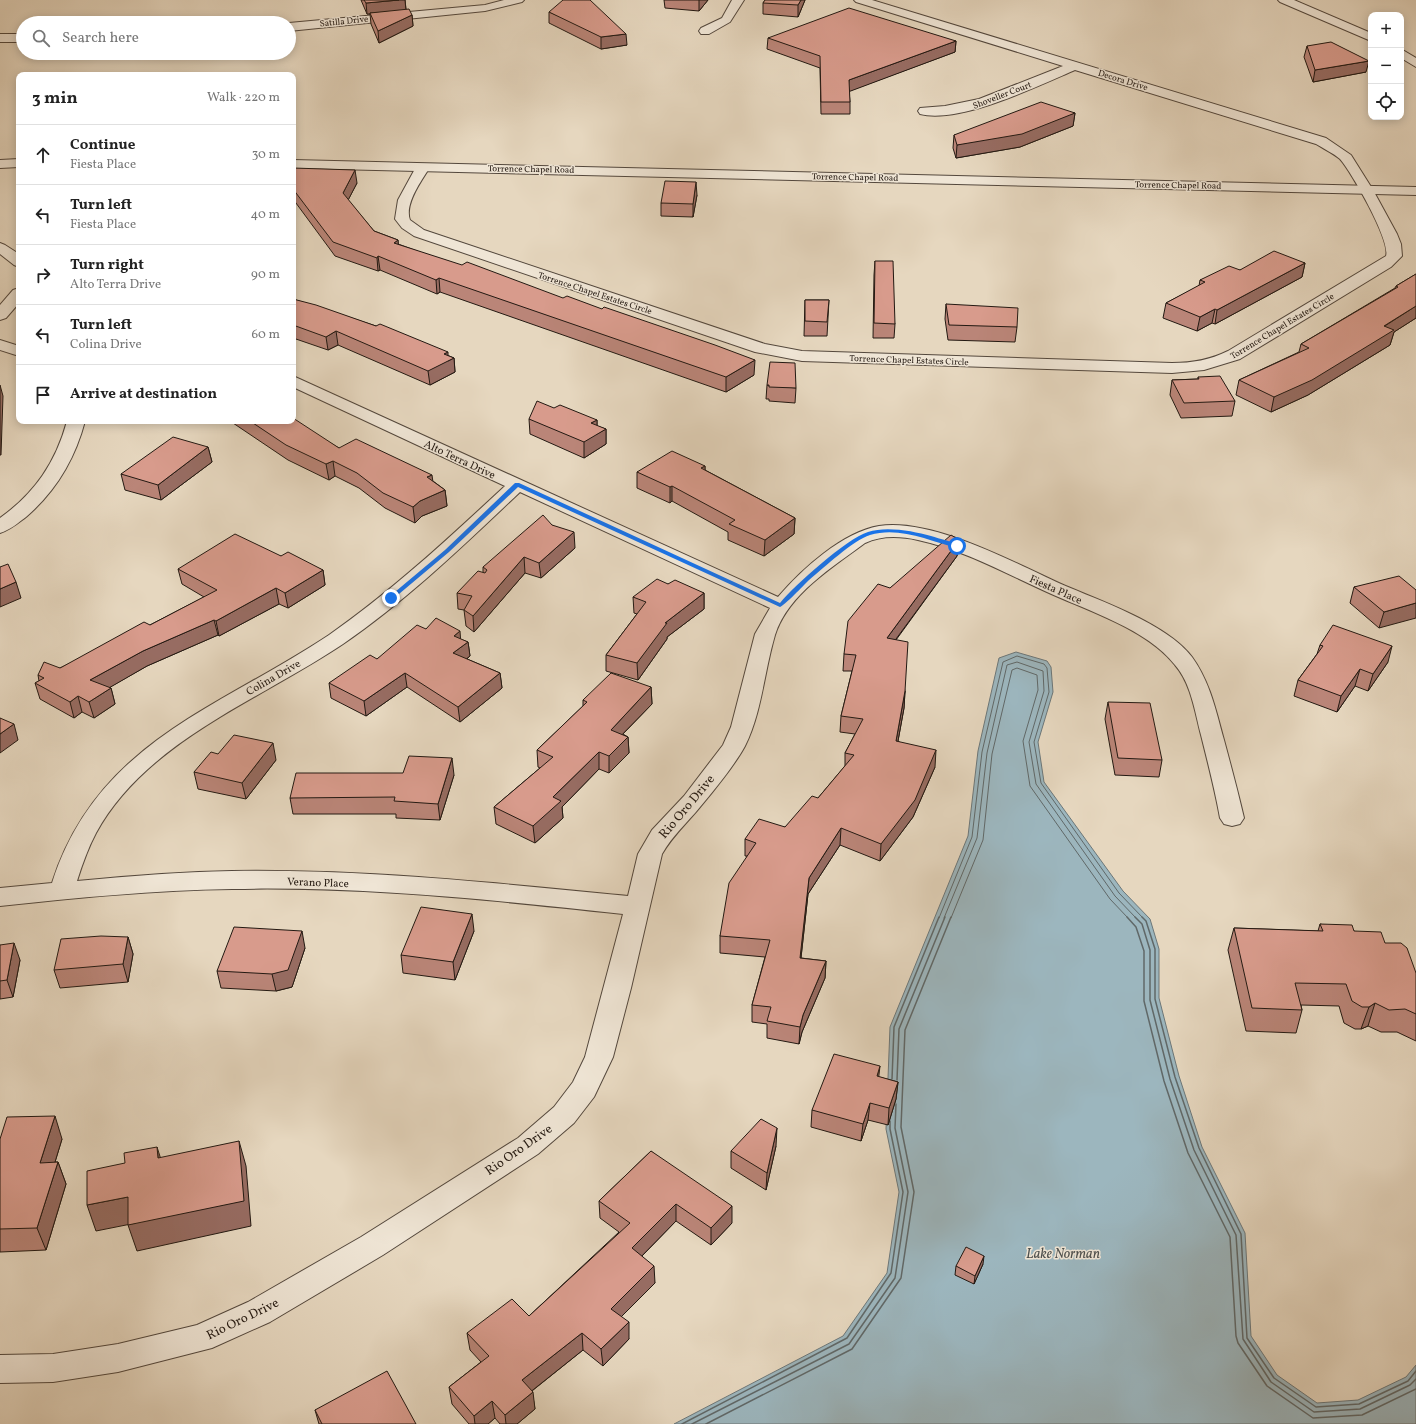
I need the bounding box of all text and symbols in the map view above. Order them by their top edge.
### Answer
street label: Satilla Drive [319,12,369,31]
map controls [1368,12,1404,120]
button: + [1368,12,1404,48]
search box [16,16,296,60]
icon: search [30,27,52,49]
text: Search here [62,28,139,49]
button: − [1368,48,1404,84]
street label: Decora Drive [1096,67,1149,94]
street label: Shoveller Court [971,78,1033,113]
button: locate [1368,84,1404,120]
text: 3 min [32,87,78,110]
text: Walk · 220 m [207,89,280,107]
text: Continue [70,135,135,156]
icon: ahead [32,144,54,166]
text: 30 m [252,146,280,164]
text: Fiesta Place [70,156,136,174]
street label: Torrence Chapel Road [488,162,574,177]
street label: Torrence Chapel Road [812,170,898,185]
street label: Torrence Chapel Road [1135,178,1221,193]
text: Turn left [70,195,132,216]
icon: left [32,204,54,226]
text: 40 m [251,206,280,224]
text: Fiesta Place [70,216,136,234]
text: Turn right [70,255,144,276]
icon: right [32,264,54,286]
text: 90 m [251,266,280,284]
street label: Torrence Chapel Estates Circle [536,269,654,318]
text: Alto Terra Drive [70,276,161,294]
street label: Torrence Chapel Estates Circle [1228,290,1337,363]
text: Turn left [70,315,132,336]
icon: left [32,324,54,346]
text: 60 m [252,326,280,344]
text: Colina Drive [70,336,142,354]
street label: Torrence Chapel Estates Circle [849,352,969,369]
icon: arrive [32,384,54,406]
text: Arrive at destination [70,384,217,405]
street label: Alto Terra Drive [421,437,497,483]
route start [948,537,966,555]
street label: Fiesta Place [1027,572,1084,609]
route end [382,589,400,607]
street label: Colina Drive [244,657,304,700]
street label: Rio Oro Drive [655,771,720,843]
street label: Verano Place [287,875,349,892]
street label: Rio Oro Drive [482,1121,556,1181]
water label: Lake Norman [1026,1245,1100,1264]
street label: Rio Oro Drive [204,1294,282,1345]

